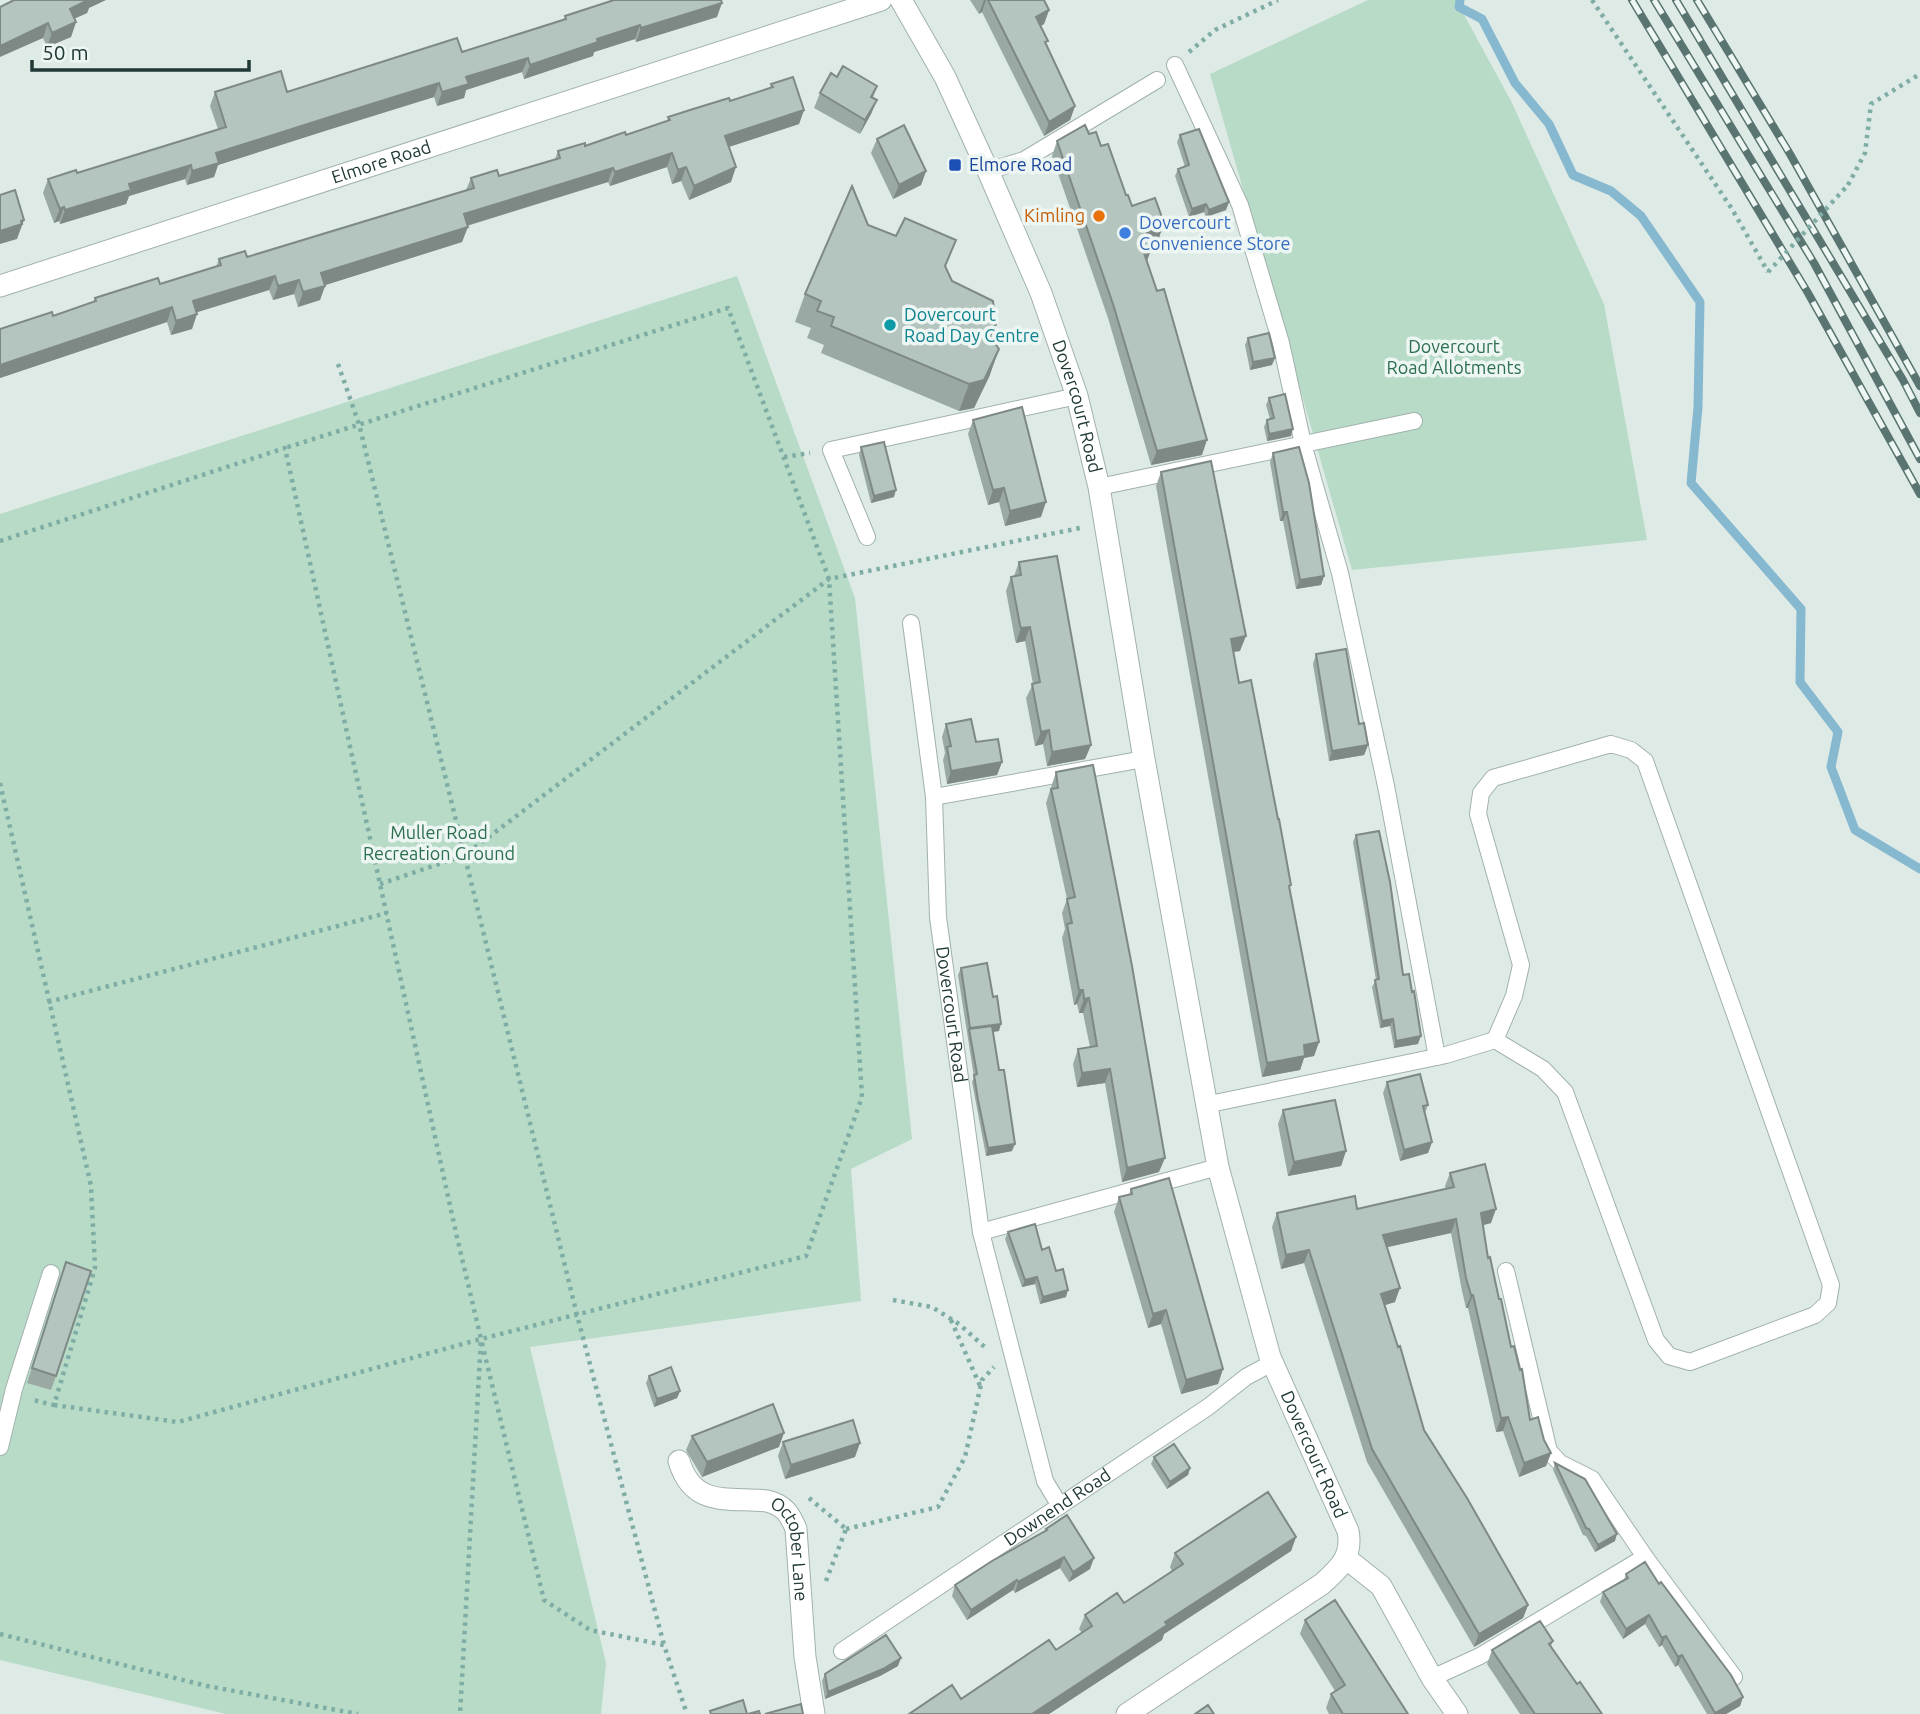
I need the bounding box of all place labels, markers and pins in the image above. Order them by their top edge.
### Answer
place label: Elmore Road [969,154,1072,174]
marker: Elmore Road [947,157,963,173]
place label: Kimling [1024,205,1085,225]
marker: Kimling [1091,208,1107,224]
place label: Dovercourt Convenience Store [1139,212,1290,253]
marker: Dovercourt Convenience Store [1117,225,1133,241]
place label: Dovercourt Road Day Centre [904,304,1039,345]
marker: Dovercourt Road Day Centre [882,317,898,333]

